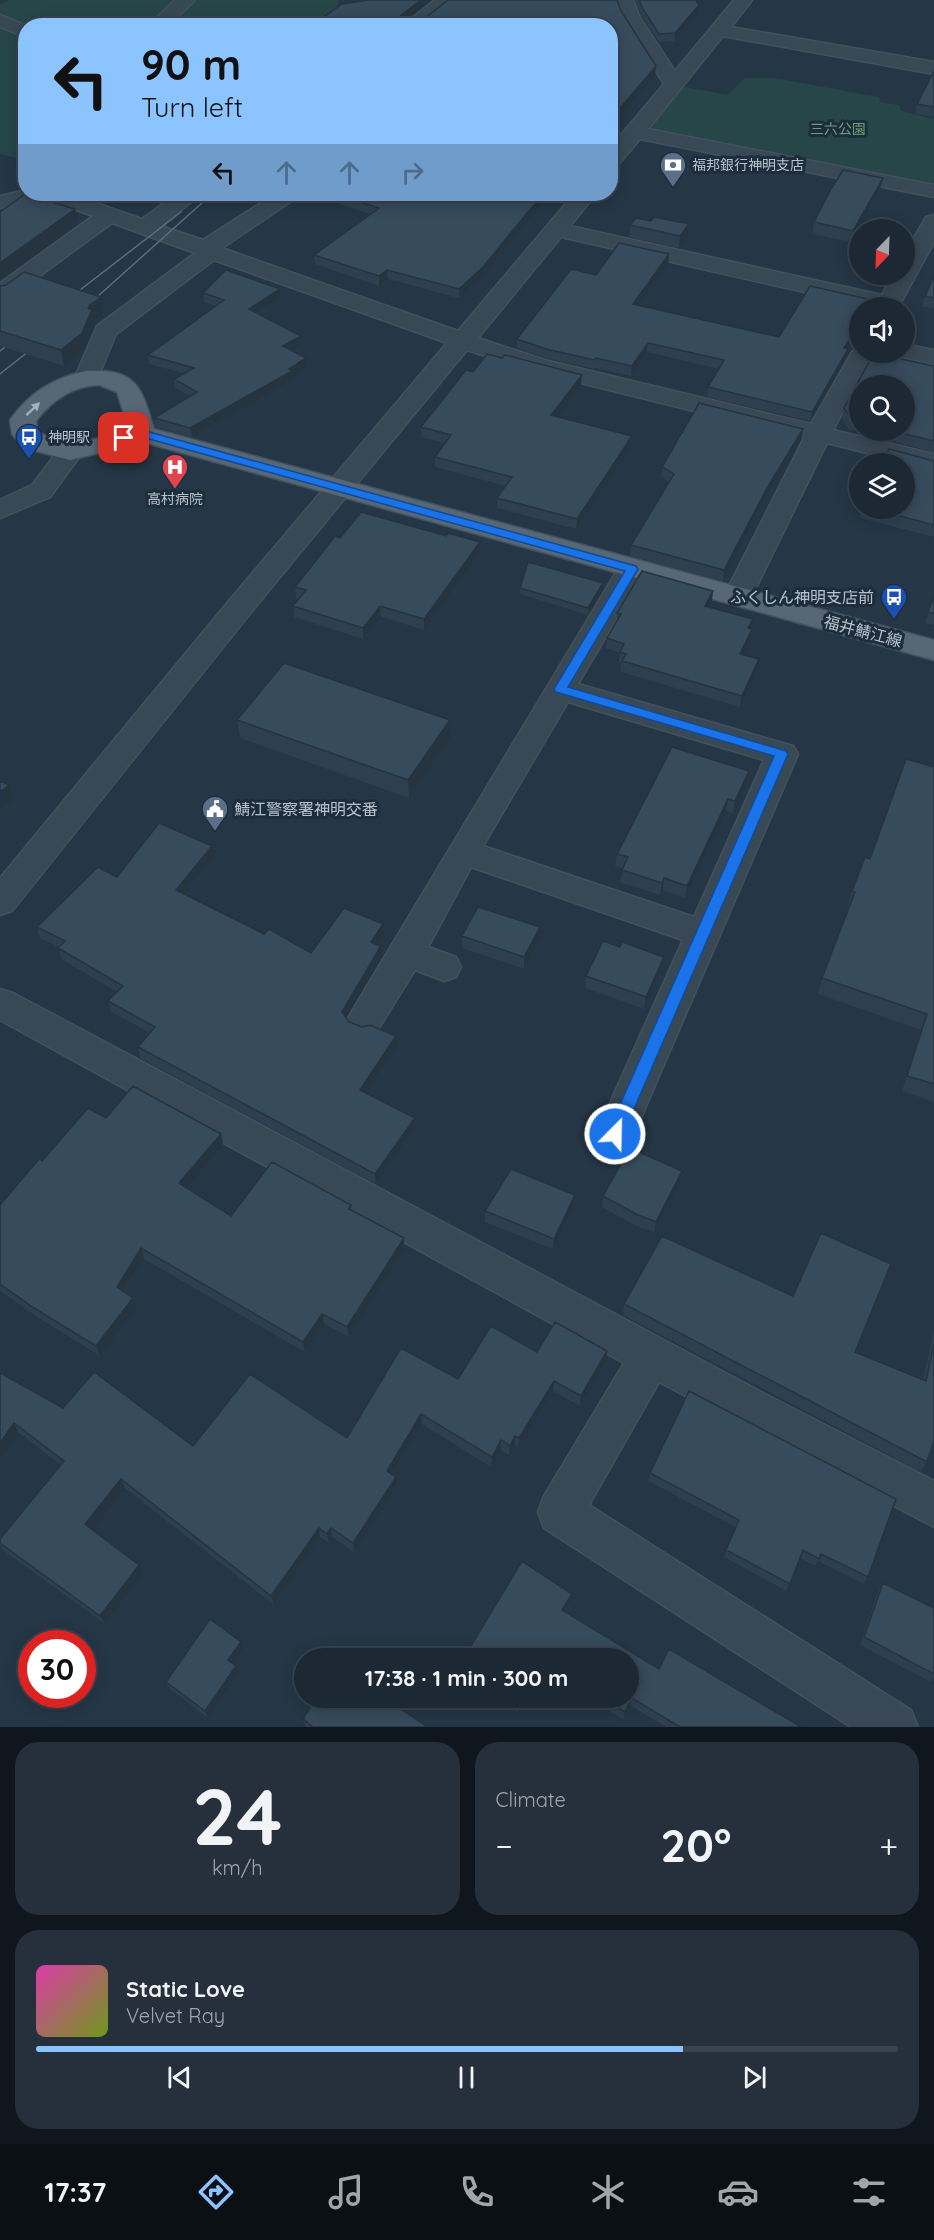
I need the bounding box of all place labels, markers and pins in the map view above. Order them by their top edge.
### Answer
bank icon: 福邦銀行神明支店 [658,150,688,188]
place label: 福邦銀行神明支店 [692,156,804,174]
pin [98,412,149,463]
bus stop icon: 神明駅 [14,422,44,460]
place label: 神明駅 [48,428,90,446]
hospital icon: 高村病院 [160,452,190,490]
place label: 高村病院 [147,490,203,508]
bus stop icon: ふくしん神明支店前 [879,582,909,620]
place label: ふくしん神明支店前 [730,587,874,607]
public building icon: 鯖江警察署神明交番 [200,794,230,832]
place label: 鯖江警察署神明交番 [234,799,378,819]

